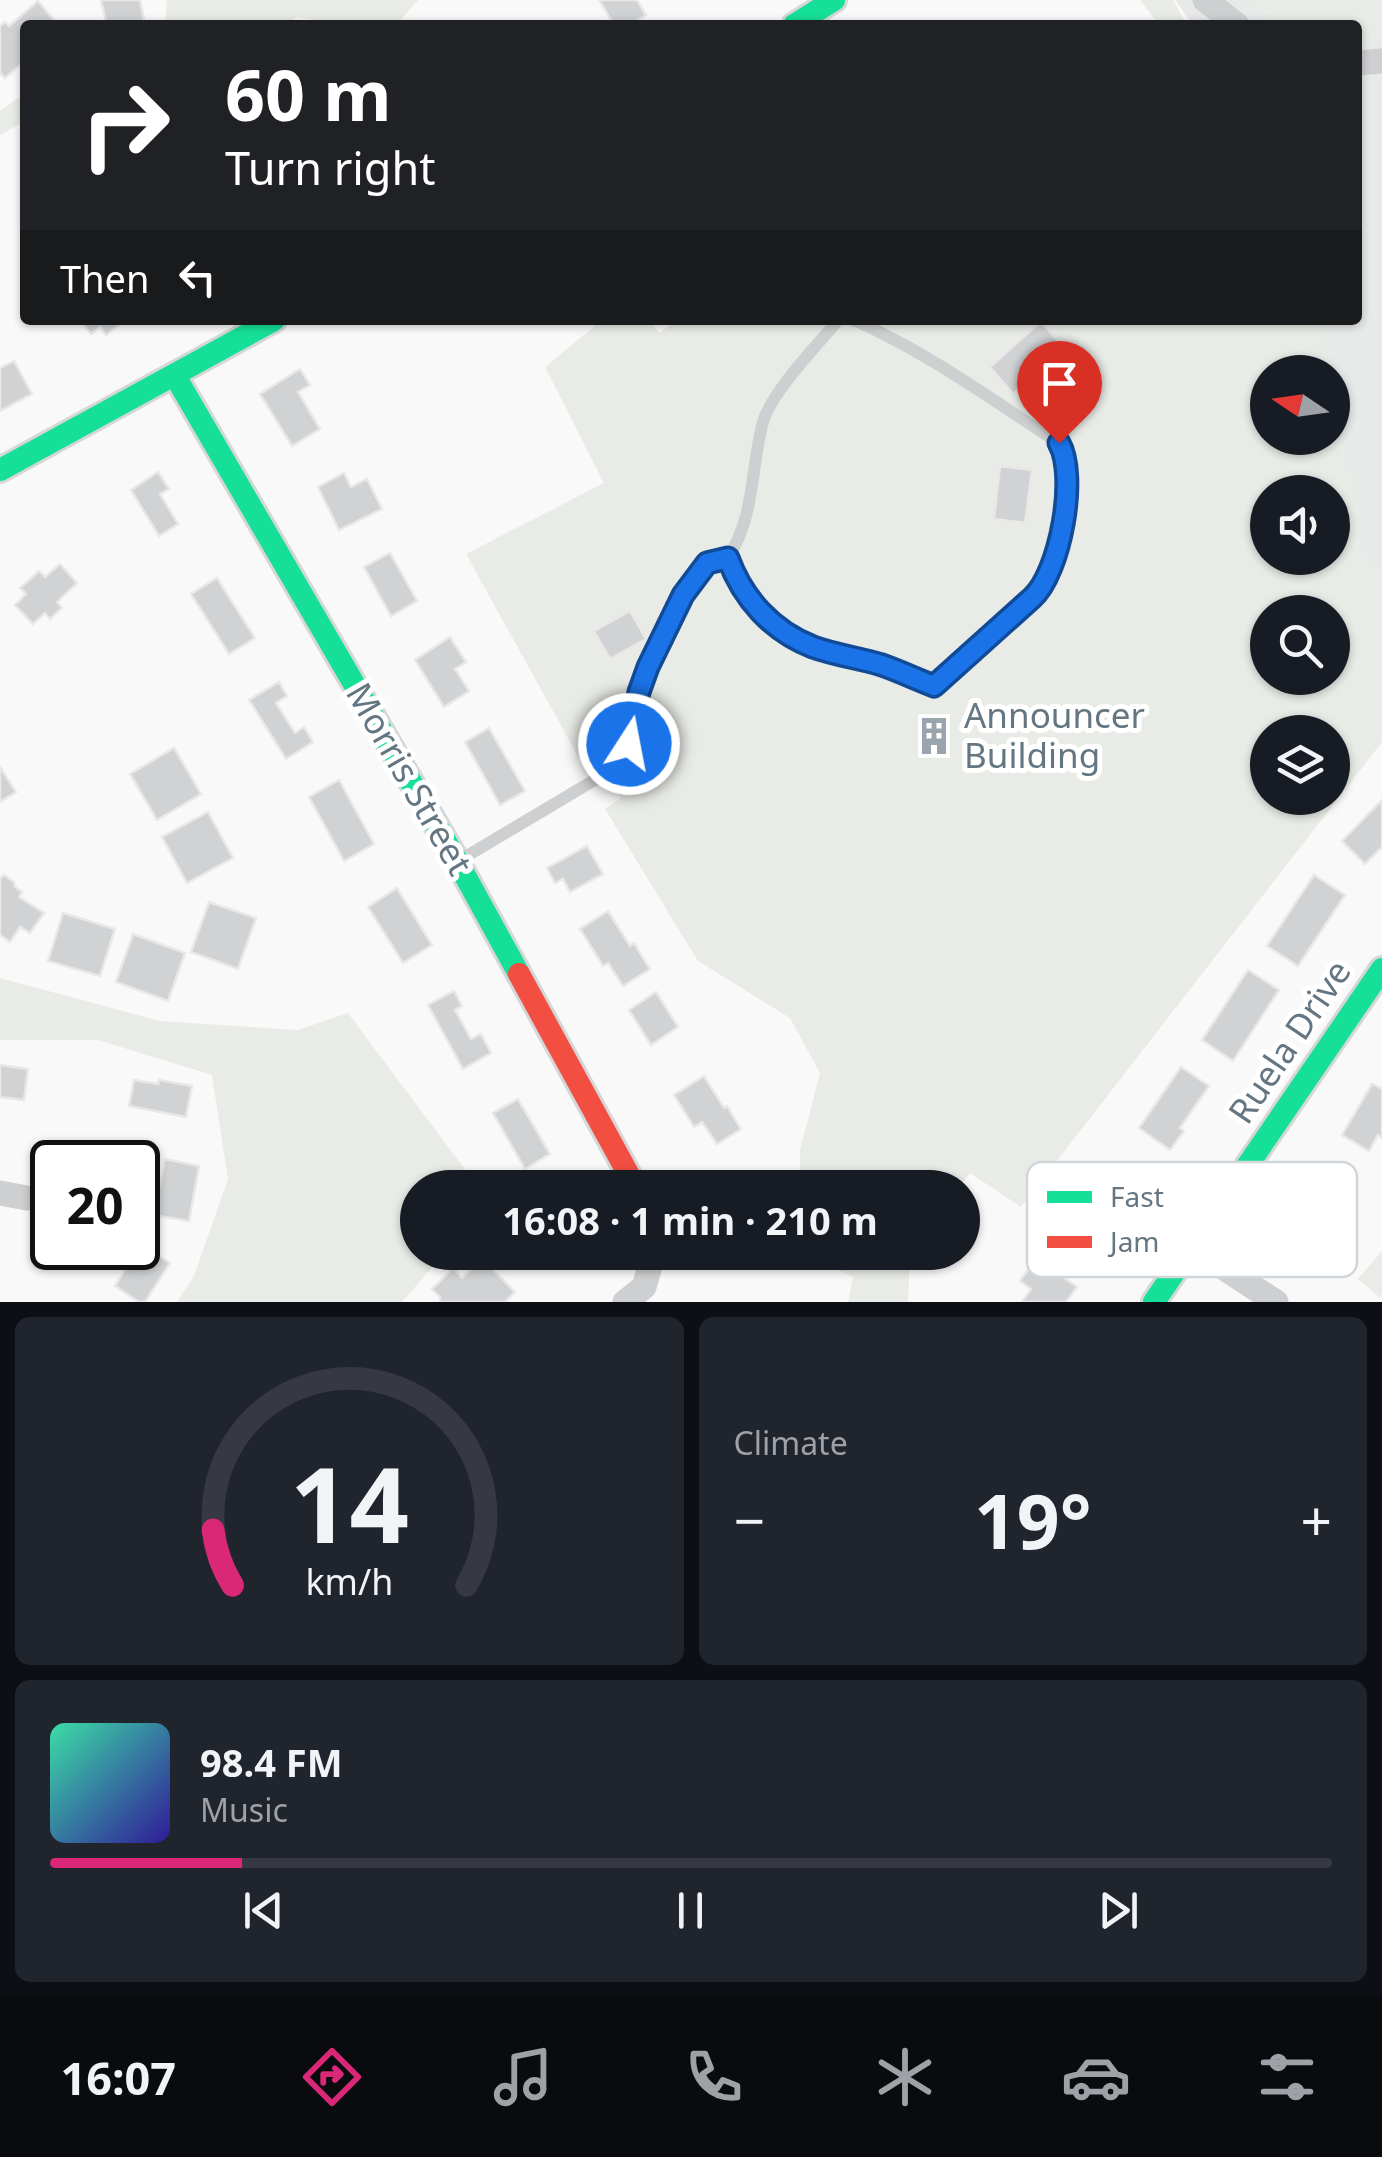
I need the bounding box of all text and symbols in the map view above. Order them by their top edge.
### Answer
text: 60 m [225,46,392,142]
icon: right [60,60,190,190]
text: Turn right [225,137,436,198]
icon: left [170,250,225,305]
text: Then [60,252,150,304]
pin [1017,341,1102,444]
north arrow [1250,355,1350,455]
map controls [1250,355,1350,815]
icon: arrive [1032,356,1087,411]
button: sound [1250,475,1350,575]
button: search [1250,595,1350,695]
street label: Morris Street [336,674,484,883]
place label: Announcer Building [964,691,1145,778]
position arrow [577,692,681,796]
building icon: Announcer Building [913,715,955,757]
button: layers [1250,715,1350,815]
street label: Ruela Drive [1217,950,1361,1132]
speed limit sign: 20 [30,1140,160,1270]
legend [1027,1162,1357,1277]
text: Fast [1110,1177,1164,1215]
text: 16:08 · 1 min · 210 m [502,1194,878,1246]
text: Jam [1107,1222,1160,1260]
text: Climate [734,1421,848,1464]
text: 14 [290,1432,409,1573]
text: 19° [974,1469,1092,1571]
text: − [734,1482,765,1557]
text: + [1301,1482,1332,1557]
text: km/h [305,1557,393,1605]
text: 98.4 FM [200,1736,342,1788]
text: Music [200,1788,288,1831]
icon: previous [236,1883,291,1938]
icon: pause [663,1883,718,1938]
icon: next [1091,1883,1146,1938]
icon: directions [297,2042,367,2112]
icon: music [488,2042,558,2112]
icon: phone [679,2042,749,2112]
icon: climate [870,2042,940,2112]
icon: car [1061,2042,1131,2112]
icon: filters [1252,2042,1322,2112]
text: 16:07 [60,2047,176,2108]

